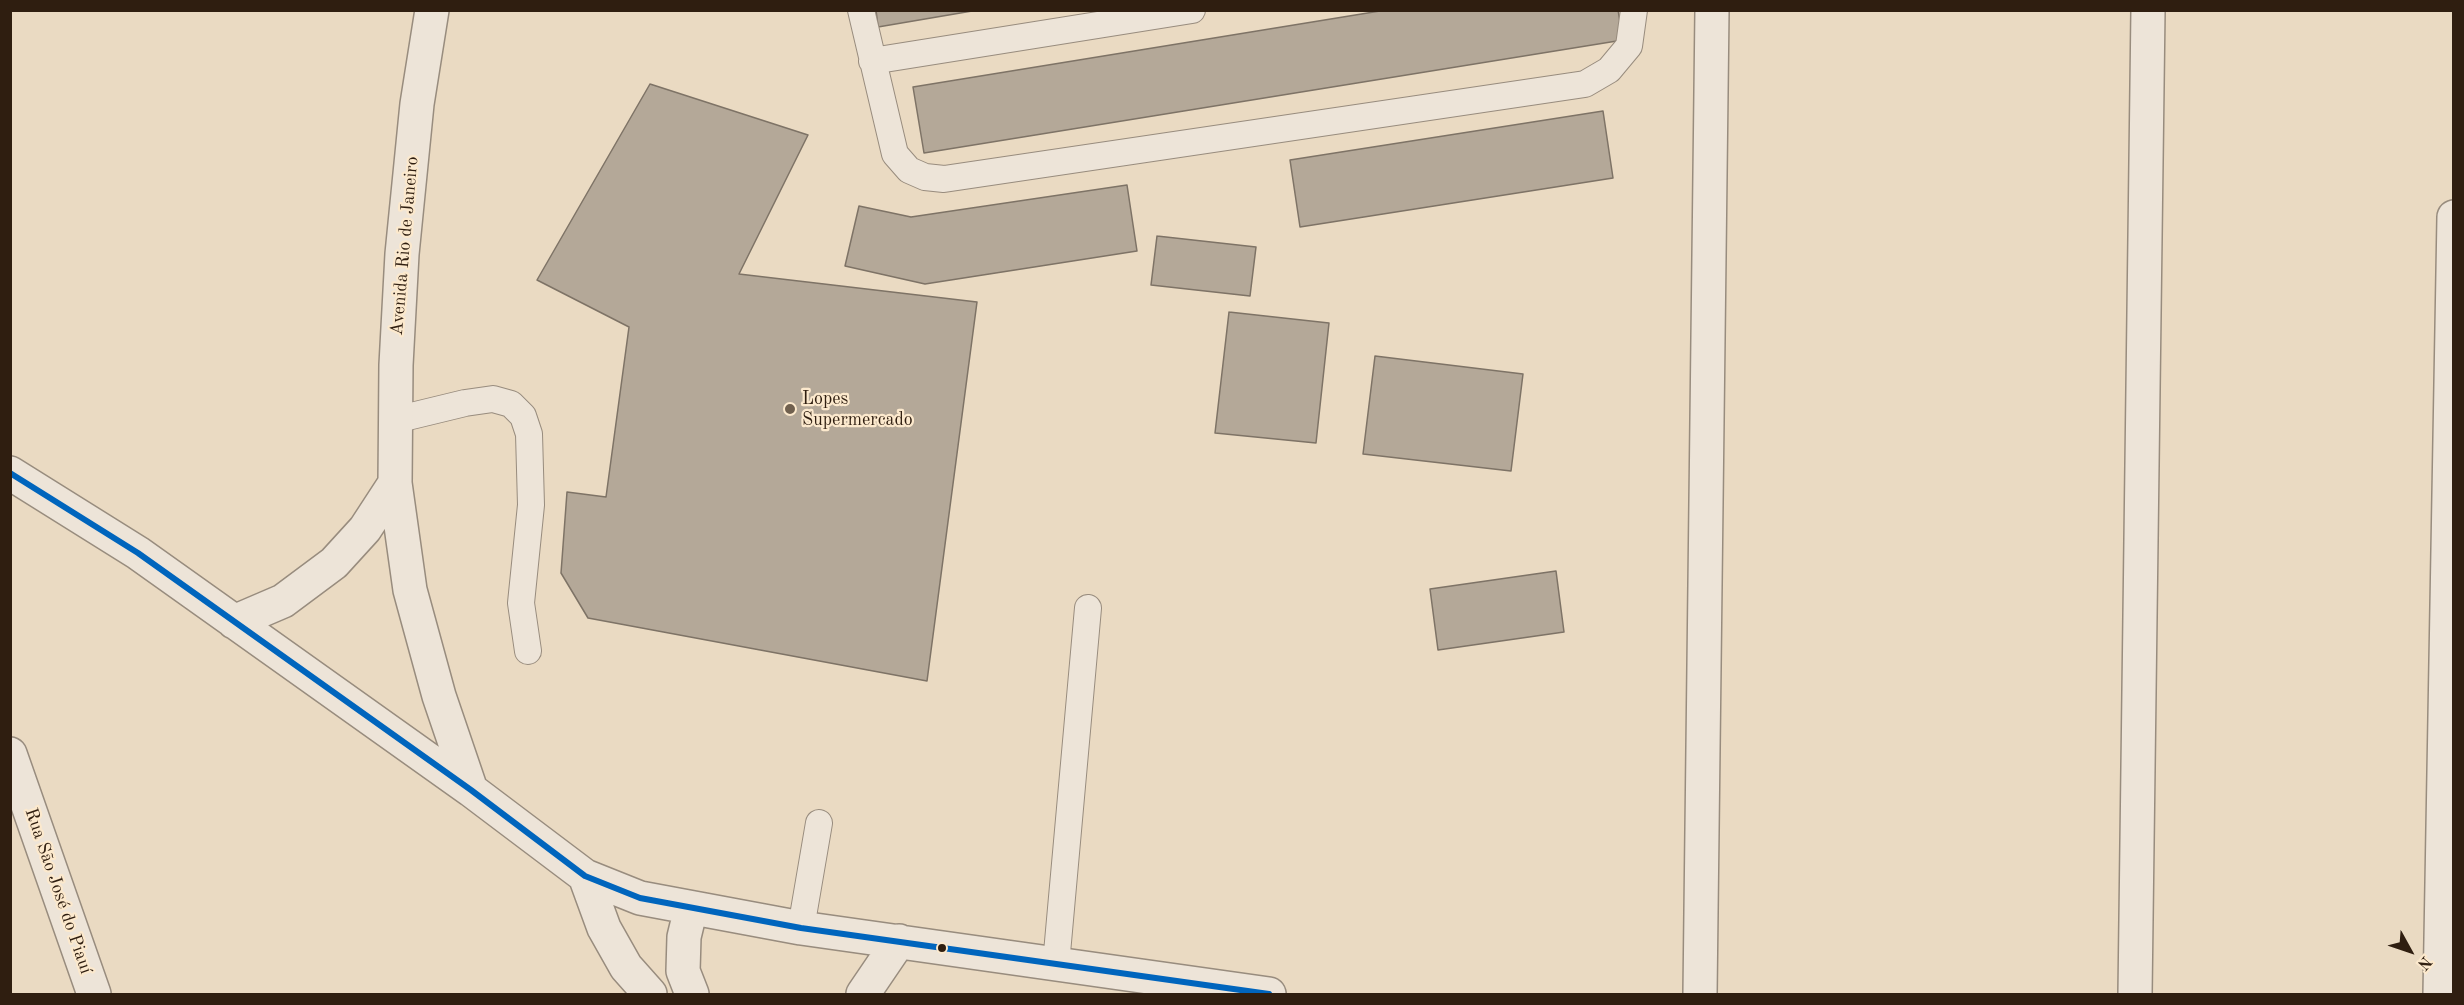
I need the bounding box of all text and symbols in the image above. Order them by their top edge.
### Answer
street label: Avenida Rio de Janeiro [386,156,424,336]
place label: Lopes Supermercado [802,388,913,430]
marker: Lopes Supermercado [783,402,797,416]
street label: Rua São José do Piauí [19,805,97,977]
north arrow [2380,921,2440,981]
unlabelled marker [936,942,948,954]
text: N [2414,953,2434,972]

